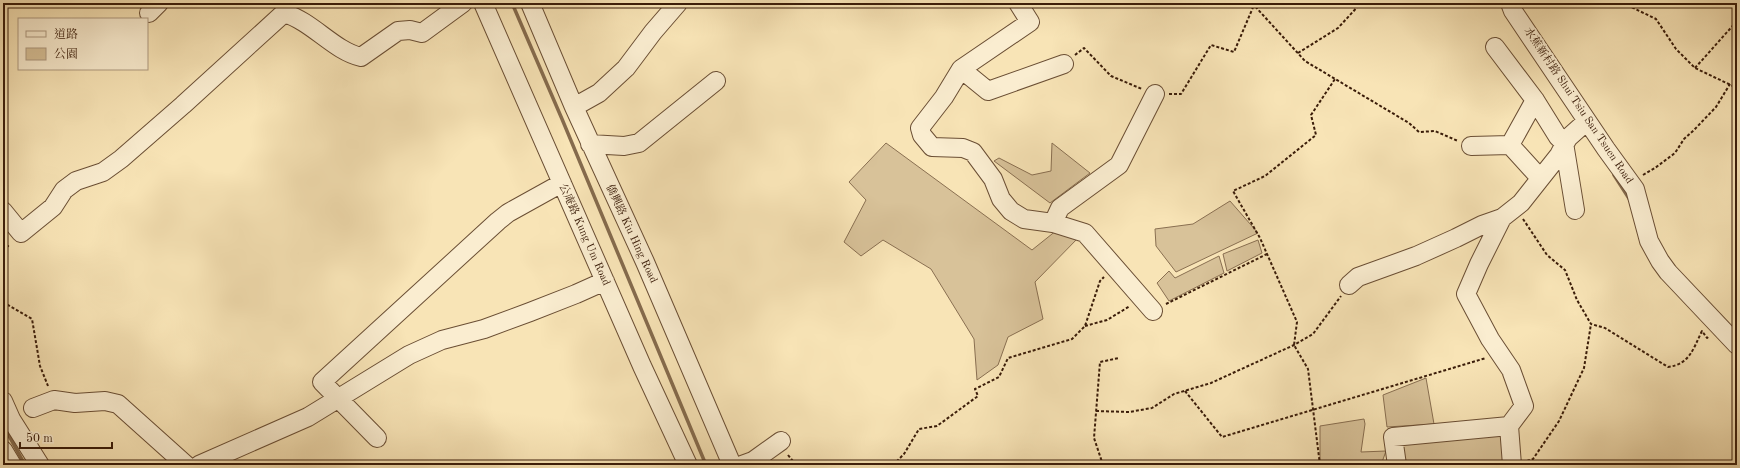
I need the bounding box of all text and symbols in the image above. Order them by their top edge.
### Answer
legend [18,18,148,70]
street label: 水蕉新村路 Shui Tsiu San Tsuen Road [1522,25,1636,186]
text: 道路 [54,27,78,41]
text: 公園 [54,47,78,61]
street label: 公庵路 Kung Um Road [557,182,613,288]
street label: 僑興路 Kiu Hing Road [603,182,661,285]
scale bar [20,424,112,450]
text: 50 m [26,432,53,445]

